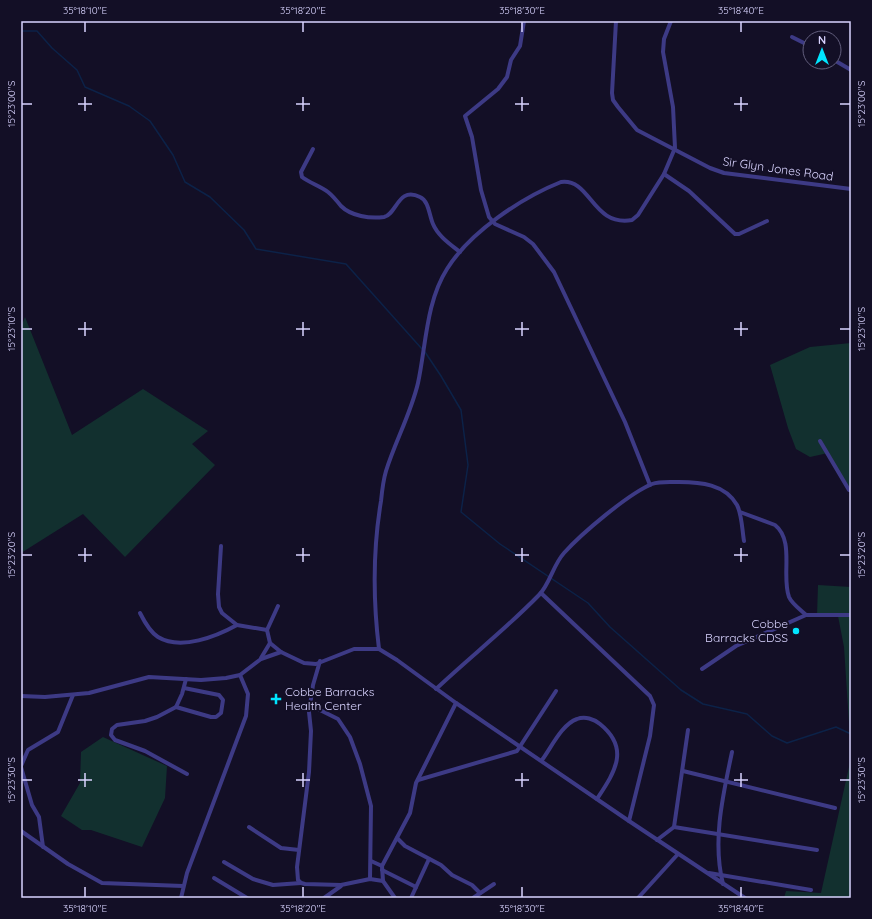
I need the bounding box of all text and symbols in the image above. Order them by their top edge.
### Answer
text: 35°18'10"E [63,4,107,17]
text: 35°18'20"E [280,4,326,17]
text: 35°18'30"E [499,4,545,17]
text: 35°18'40"E [718,4,764,17]
north arrow [802,30,842,70]
text: N [818,33,826,47]
text: 15°23'00"S [5,80,18,127]
text: 15°23'00"S [855,80,868,127]
street label: Sir Glyn Jones Road [722,153,834,184]
text: 15°23'10"S [5,306,18,351]
text: 15°23'10"S [855,306,868,351]
text: 15°23'20"S [5,532,18,578]
text: 15°23'20"S [855,532,868,578]
place label: Cobbe Barracks CDSS [705,616,788,645]
marker: Cobbe Barracks CDSS [791,626,801,636]
place label: Cobbe Barracks Health Center [285,684,375,713]
marker: Cobbe Barracks Health Center [270,693,282,705]
text: 15°23'30"S [5,757,18,803]
text: 15°23'30"S [855,757,868,803]
text: 35°18'10"E [63,902,107,915]
text: 35°18'20"E [280,902,326,915]
text: 35°18'30"E [499,902,545,915]
text: 35°18'40"E [718,902,764,915]

